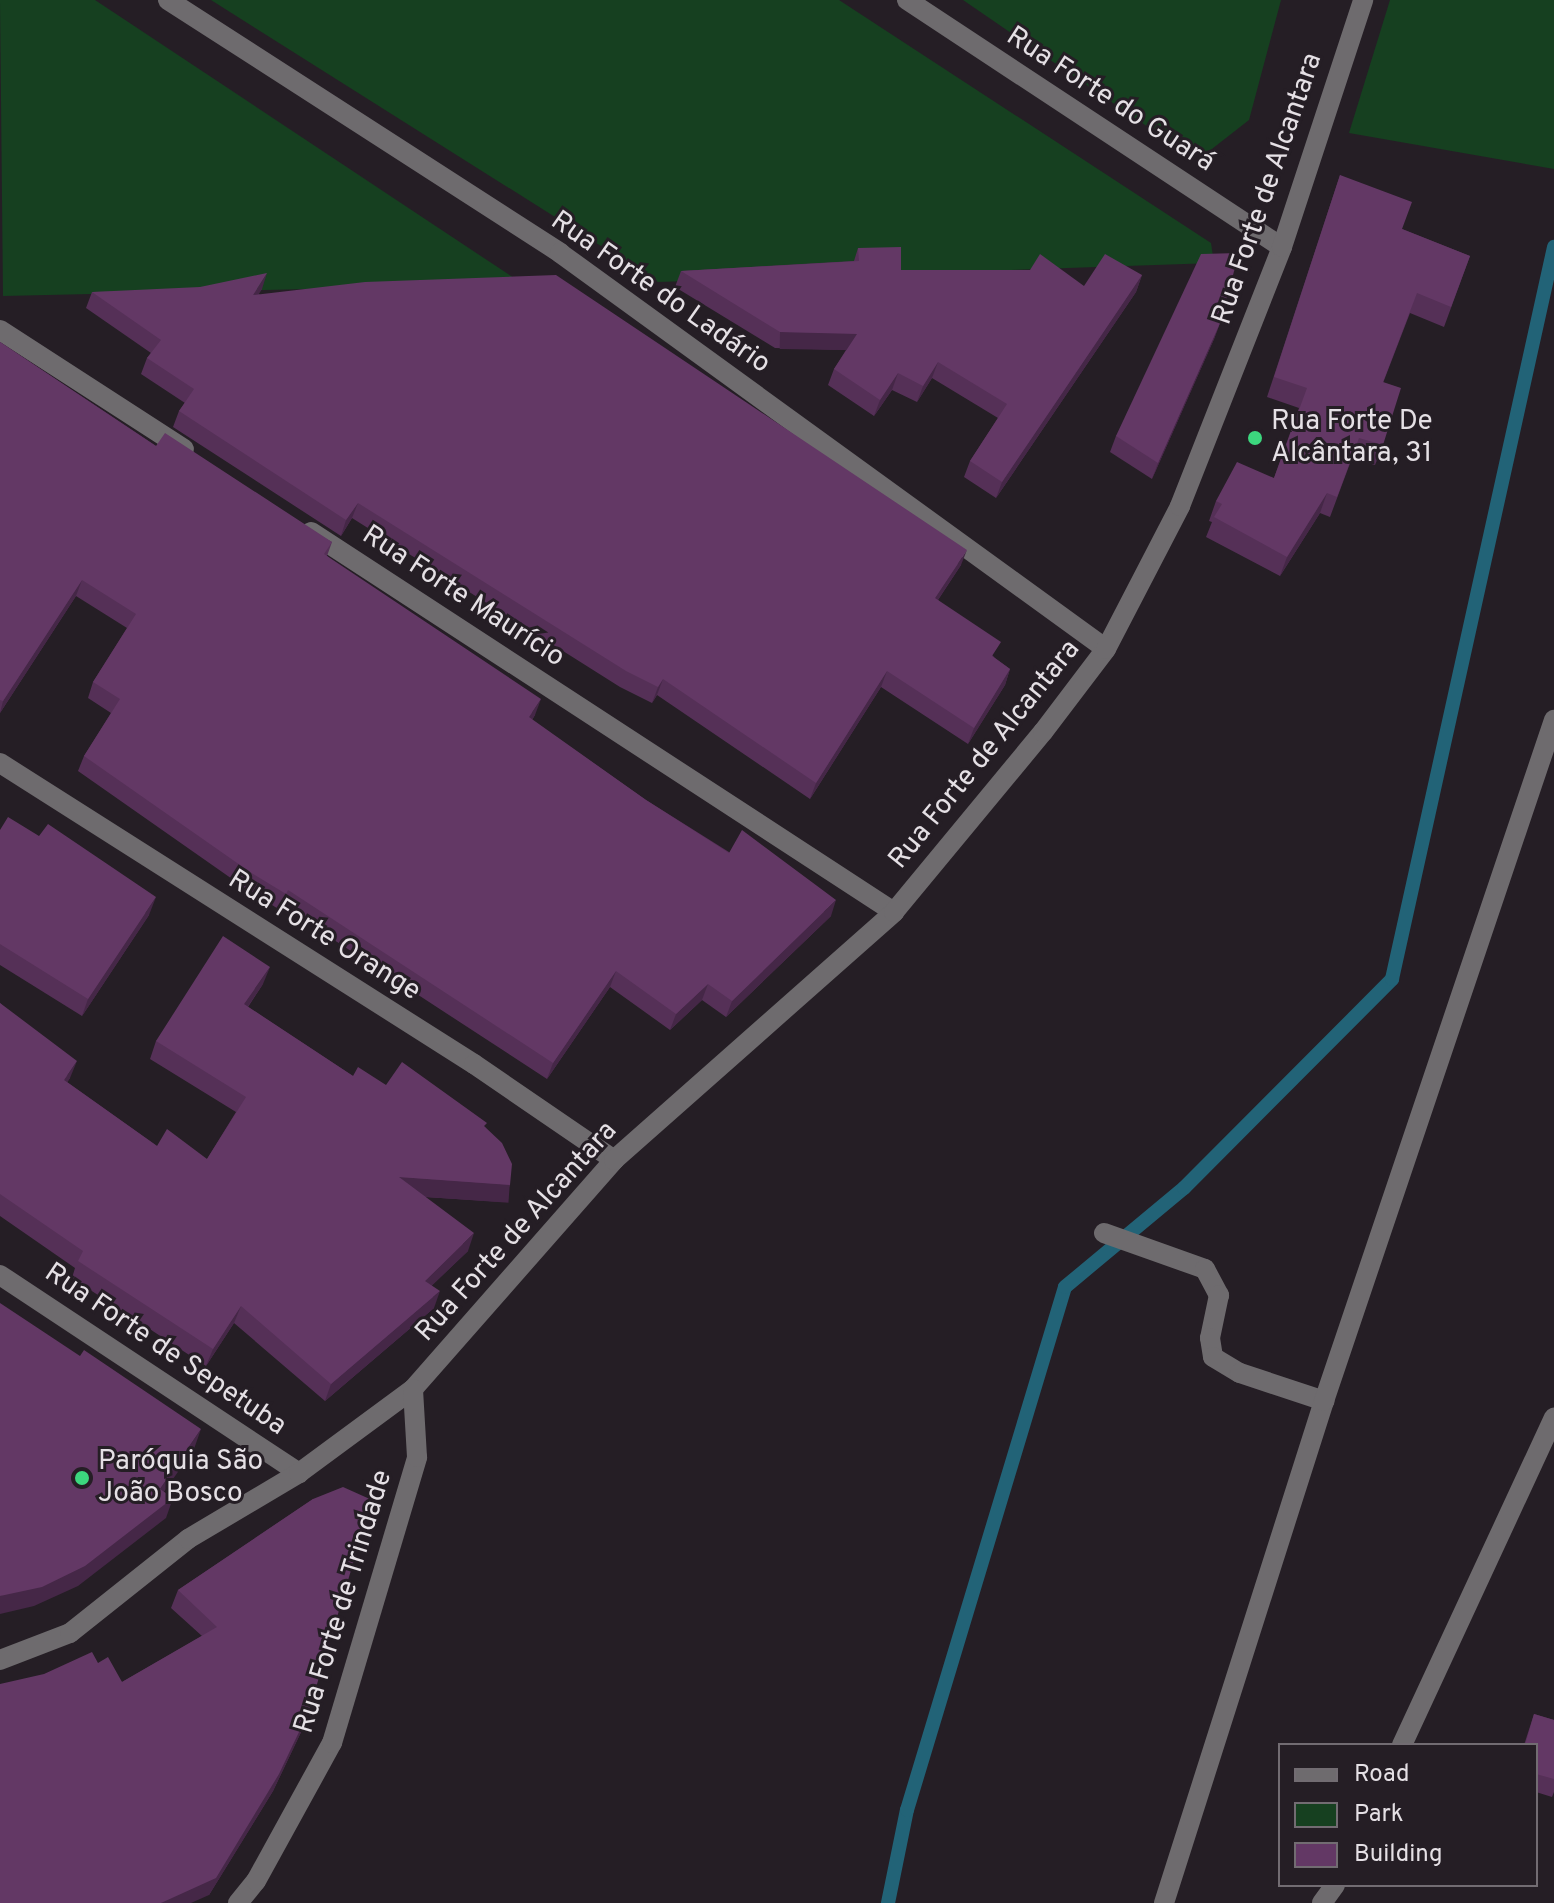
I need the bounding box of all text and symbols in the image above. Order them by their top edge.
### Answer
street label: Rua Forte do Guará [1000,20,1220,180]
street label: Rua Forte de Alcantara [1206,48,1330,330]
street label: Rua Forte do Ladário [544,205,776,381]
place label: Rua Forte De Alcântara, 31 [1271,405,1433,471]
marker: Rua Forte De Alcântara, 31 [1246,429,1264,447]
street label: Rua Forte Maurício [355,519,571,675]
street label: Rua Forte de Alcantara [882,633,1088,877]
street label: Rua Forte Orange [222,863,426,1009]
street label: Rua Forte de Alcantara [409,1114,625,1350]
street label: Rua Forte de Sepetuba [38,1257,292,1443]
place label: Paróquia São João Bosco [98,1445,263,1511]
street label: Rua Forte de Trindade [288,1466,400,1738]
marker: Paróquia São João Bosco [73,1469,91,1487]
legend [1278,1743,1538,1887]
text: Road [1354,1760,1410,1790]
text: Park [1354,1800,1404,1830]
text: Building [1354,1840,1443,1870]

